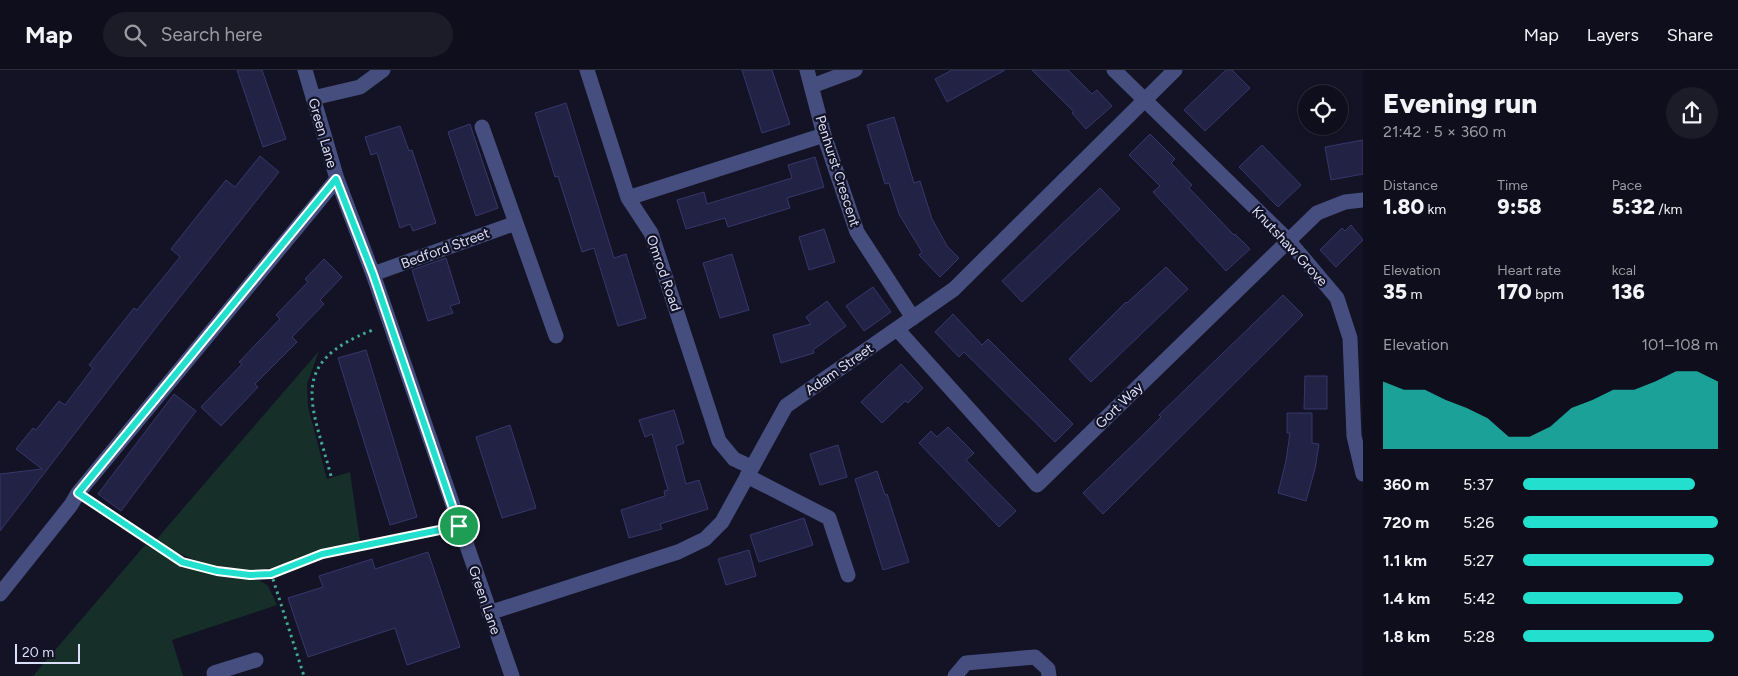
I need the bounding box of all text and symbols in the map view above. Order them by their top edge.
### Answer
search box [103,12,453,57]
text: Map [25,20,73,49]
icon: search [121,21,149,49]
text: Search here [161,23,262,46]
text: Map [1524,24,1559,46]
text: Layers [1587,24,1639,46]
text: Share [1667,24,1713,46]
map controls [1298,85,1348,135]
button: locate [1298,85,1348,135]
text: Evening run [1383,86,1537,120]
button: share [1666,87,1718,139]
street label: Green Lane [304,96,341,170]
street label: Penhurst Crescent [811,113,864,229]
text: 21:42 · 5 × 360 m [1383,122,1506,141]
text: Distance [1383,177,1438,194]
text: Time [1497,177,1528,194]
text: Pace [1612,177,1642,194]
text: 1.80 [1383,194,1424,219]
text: 9:58 [1497,194,1542,219]
text: 5:32 [1612,194,1655,219]
text: km [1424,201,1446,218]
text: /km [1655,201,1682,218]
street label: Knutshaw Grove [1248,203,1331,290]
street label: Bedford Street [398,225,492,272]
street label: Omrod Road [643,233,685,314]
text: Elevation [1383,262,1441,279]
text: Heart rate [1497,262,1561,279]
text: kcal [1612,262,1636,279]
text: 35 [1383,279,1407,304]
text: 170 [1497,279,1532,304]
text: 136 [1612,279,1645,304]
text: m [1407,286,1422,303]
text: bpm [1532,286,1564,303]
text: Elevation [1383,335,1449,354]
text: 101–108 m [1641,335,1718,354]
street label: Adam Street [802,340,877,399]
street label: Gort Way [1092,378,1147,432]
text: 360 m [1383,475,1429,494]
text: 5:37 [1463,475,1494,494]
pin [438,505,480,547]
icon: arrive [445,512,473,540]
text: 720 m [1383,513,1429,532]
text: 5:26 [1463,513,1494,532]
text: 1.1 km [1383,551,1427,570]
text: 5:27 [1463,551,1494,570]
street label: Green Lane [465,563,504,637]
text: 1.4 km [1383,589,1430,608]
text: 5:42 [1463,589,1495,608]
text: 1.8 km [1383,627,1430,646]
text: 5:28 [1463,627,1495,646]
scale bar [15,641,80,664]
text: 20 m [22,644,54,661]

